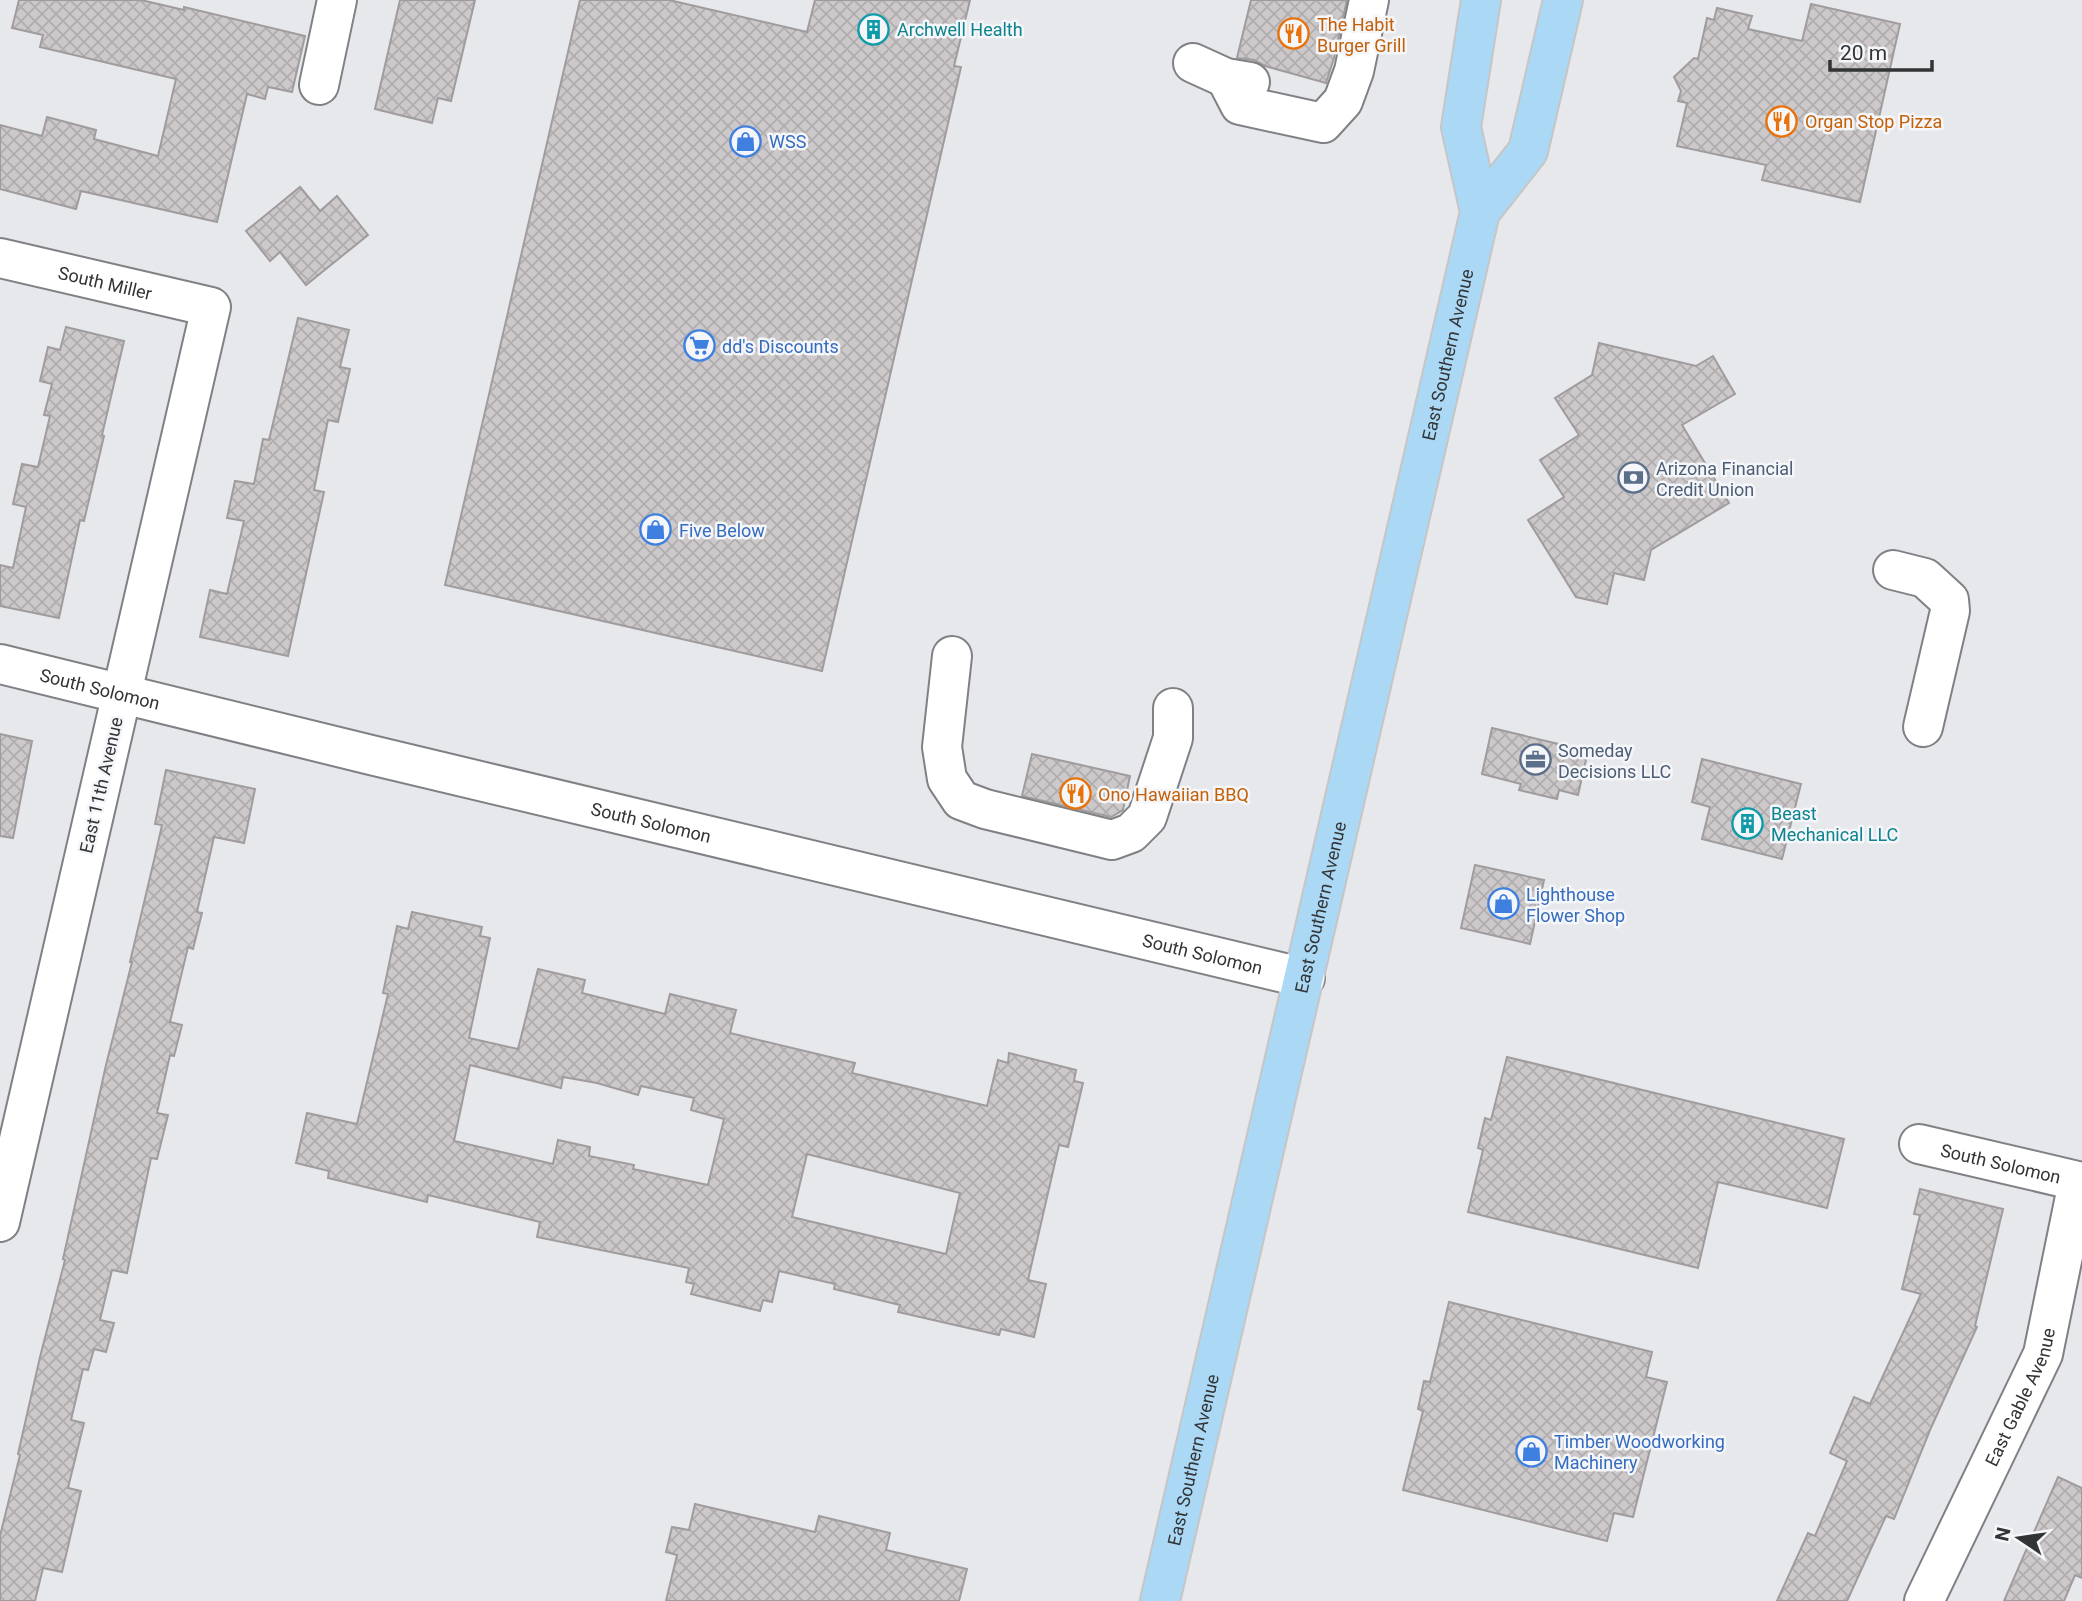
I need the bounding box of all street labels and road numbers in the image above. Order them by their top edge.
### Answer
street label: South Miller [56,261,154,303]
street label: East Southern Avenue [1417,267,1477,442]
street label: South Solomon [38,664,162,713]
street label: East 11th Avenue [75,715,127,855]
street label: South Solomon [589,797,713,846]
street label: East Southern Avenue [1290,819,1350,995]
street label: South Solomon [1140,929,1265,978]
street label: South Solomon [1939,1139,2063,1187]
street label: East Gable Avenue [1980,1326,2059,1469]
street label: East Southern Avenue [1163,1372,1222,1548]

